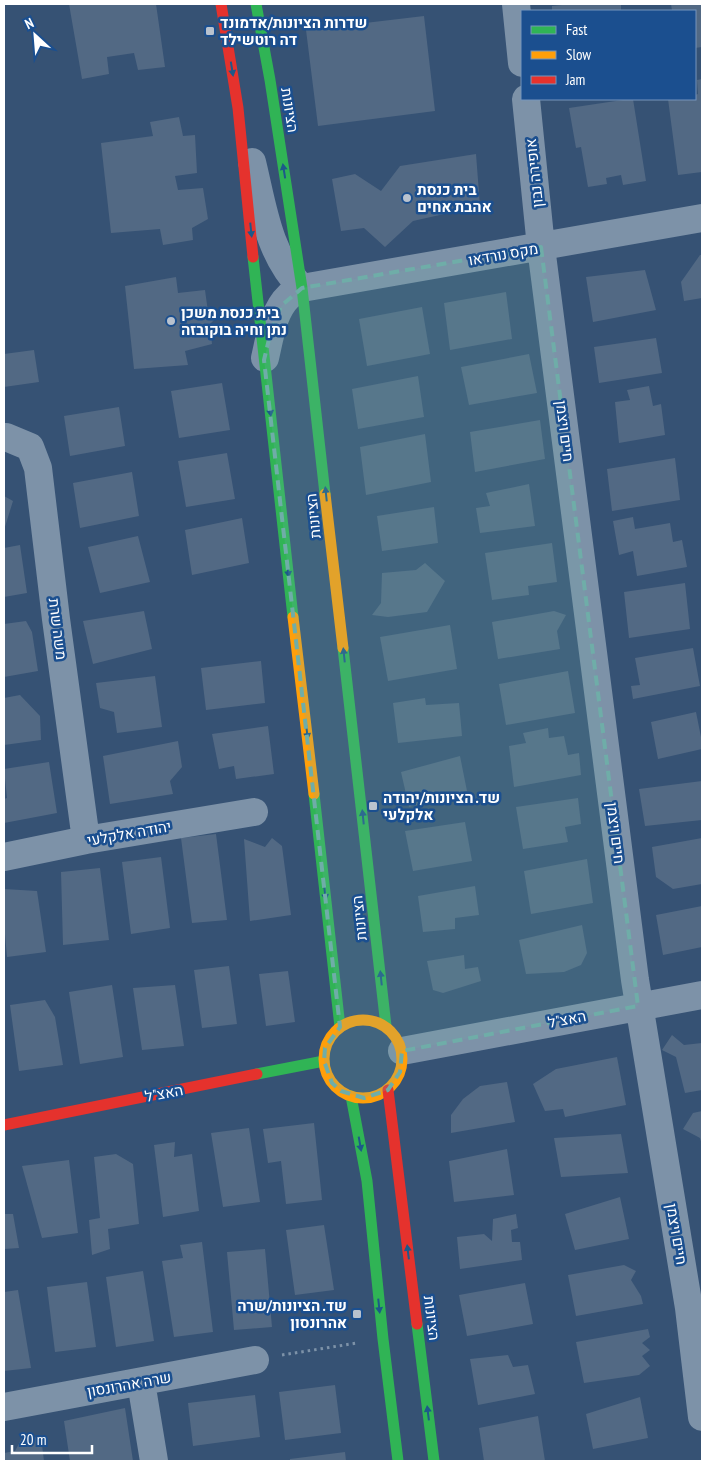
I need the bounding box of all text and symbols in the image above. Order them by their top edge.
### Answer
north arrow [10,10,60,60]
legend [521,10,696,100]
place label: שדרות הציונות/אדמונד דה רוטשילד [220,13,367,49]
text: N [22,14,37,33]
text: Fast [566,20,587,39]
marker: שדרות הציונות/אדמונד דה רוטשילד [204,25,216,37]
text: Slow [566,45,591,64]
one-way arrow [228,61,236,77]
text: Jam [565,70,585,89]
street label: הציונות [277,86,303,134]
street label: אופירה נבון [521,137,547,209]
one-way arrow [280,162,288,178]
place label: בית כנסת אהבת אחים [417,180,492,216]
marker: בית כנסת אהבת אחים [401,192,413,204]
one-way arrow [247,223,255,239]
street label: מקס נורדאו [467,239,539,269]
place label: בית כנסת משכן נתן וחיה בוקובזה [181,303,287,339]
marker: בית כנסת משכן נתן וחיה בוקובזה [165,315,177,327]
street label: חיים ויצמן [552,399,578,463]
one-way arrow [266,401,274,417]
one-way arrow [322,485,330,501]
street label: הציונות [301,493,325,539]
one-way arrow [284,562,292,578]
street label: משה שרת [45,597,71,661]
one-way arrow [340,647,348,663]
one-way arrow [303,724,311,740]
place label: שד. הציונות/יהודה אלקלעי [383,788,500,824]
marker: שד. הציונות/יהודה אלקלעי [367,800,379,812]
street label: חיים ויצמן [603,801,629,865]
one-way arrow [359,808,367,824]
street label: יהודה אלקלעי [85,816,173,850]
one-way arrow [321,885,329,901]
street label: הציונות [347,895,371,941]
one-way arrow [377,970,385,986]
street label: האצ"ל [546,1006,588,1032]
street label: האצ"ל [143,1080,185,1106]
one-way arrow [357,1137,365,1153]
street label: חיים ויצמן [662,1202,692,1266]
one-way arrow [404,1243,412,1259]
street label: הציונות [420,1294,444,1342]
place label: שד. הציונות/שרה אהרונסון [237,1296,347,1332]
one-way arrow [376,1298,384,1314]
marker: שד. הציונות/שרה אהרונסון [351,1308,363,1320]
street label: שרה אהרונסון [85,1367,173,1401]
one-way arrow [424,1405,432,1421]
scale bar [12,1422,92,1454]
text: 20 m [20,1430,46,1449]

